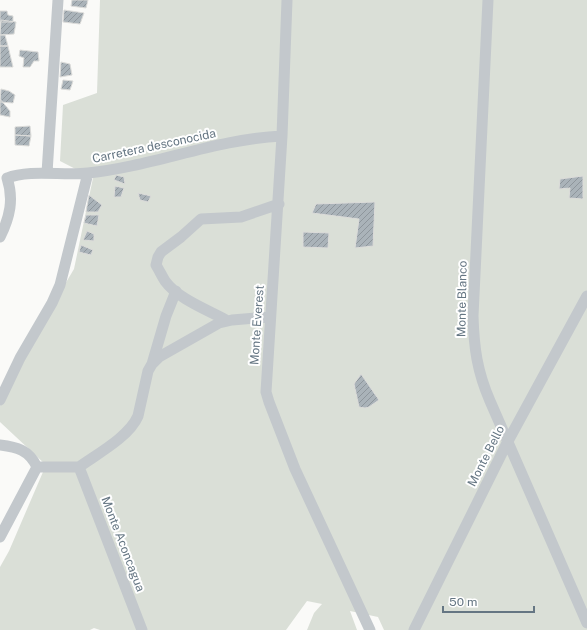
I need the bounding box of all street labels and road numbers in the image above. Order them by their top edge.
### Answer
street label: Carretera desconocida [91,126,217,166]
street label: Monte Blanco [454,260,470,337]
street label: Monte Everest [247,284,267,365]
street label: Monte Bello [465,423,507,489]
street label: Monte Aconcagua [98,494,148,594]

